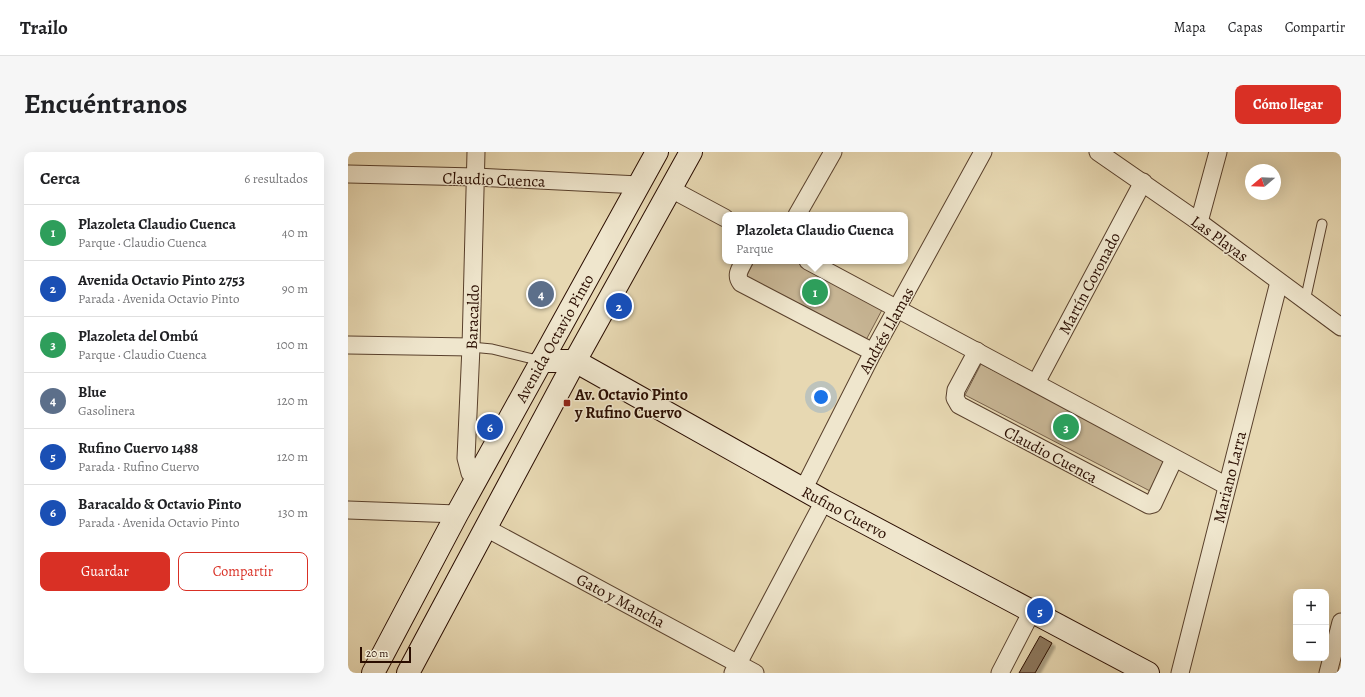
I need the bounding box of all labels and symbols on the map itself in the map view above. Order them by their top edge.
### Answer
north arrow [1245,164,1281,200]
street label: Claudio Cuenca [442,167,546,193]
street label: Las Playas [1186,211,1252,267]
street label: Martín Coronado [1054,228,1126,339]
street label: Avenida Octavio Pinto [510,270,599,408]
pin: 1 [802,277,828,307]
pin: 4 [528,279,554,309]
street label: Andrés Llamas [854,283,920,379]
street label: Baracaldo [461,284,485,350]
pin: 2 [606,291,632,321]
place label: Av. Octavio Pinto y Rufino Cuervo [574,384,688,424]
your location [811,387,831,407]
marker: Av. Octavio Pinto y Rufino Cuervo [562,398,572,408]
pin: 6 [477,412,503,442]
pin: 3 [1053,412,1079,442]
street label: Claudio Cuenca [1000,421,1102,489]
street label: Mariano Larra [1208,428,1252,525]
street label: Rufino Cuervo [798,481,891,545]
street label: Gato y Mancha [573,568,669,634]
pin: 5 [1027,596,1053,626]
scale bar [360,645,411,664]

